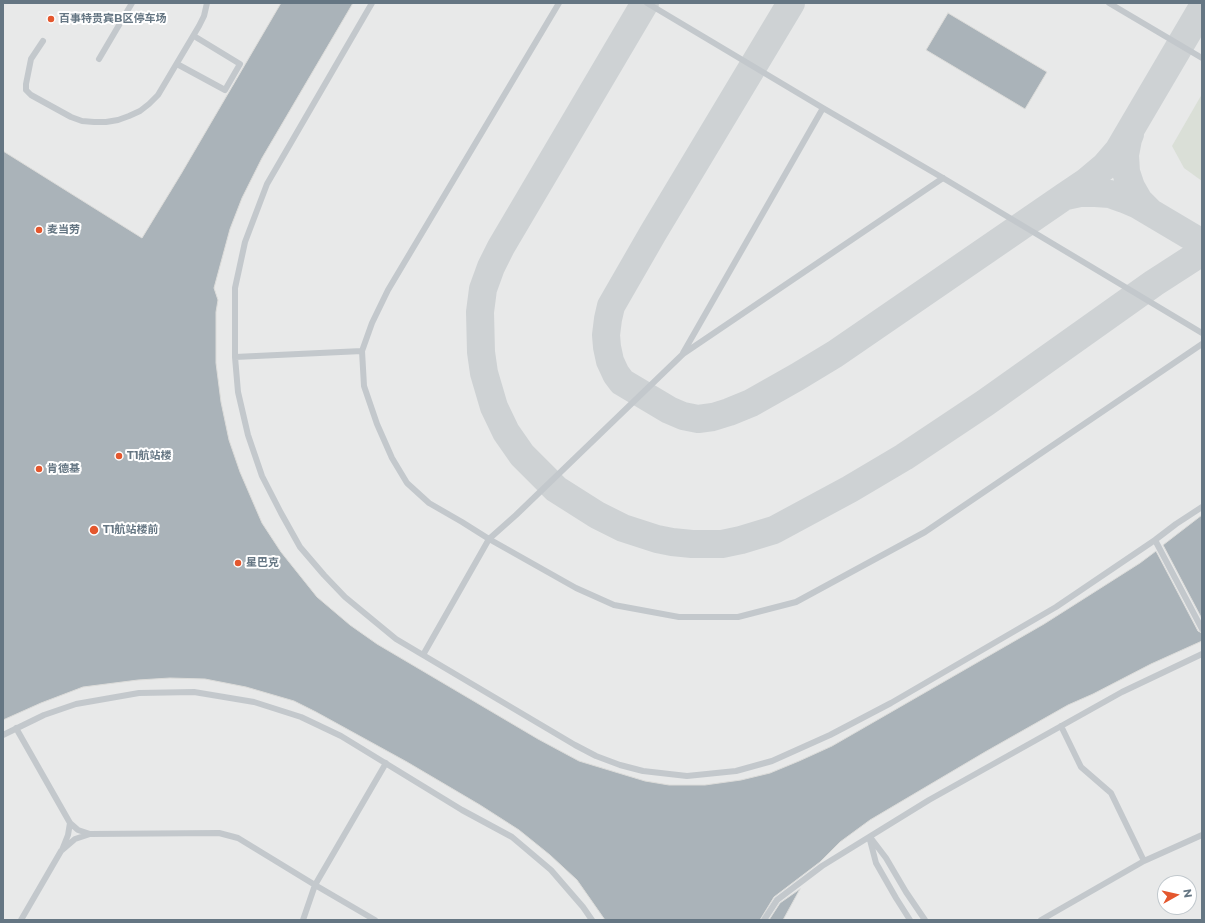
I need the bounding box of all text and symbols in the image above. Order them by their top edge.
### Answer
place label: 百事特贵宾B区停车场 [59,12,166,26]
marker: 百事特贵宾B区停车场 [46,14,56,24]
place label: 麦当劳 [47,223,80,237]
marker: 麦当劳 [34,225,44,235]
place label: T1航站楼 [127,449,172,463]
marker: T1航站楼 [114,451,124,461]
place label: 肯德基 [47,462,80,476]
marker: 肯德基 [34,464,44,474]
place label: T1航站楼前 [103,523,159,537]
marker: T1航站楼前 [88,524,100,536]
place label: 星巴克 [246,556,279,570]
marker: 星巴克 [233,558,243,568]
north arrow [1157,875,1197,915]
text: N [1180,888,1195,899]

